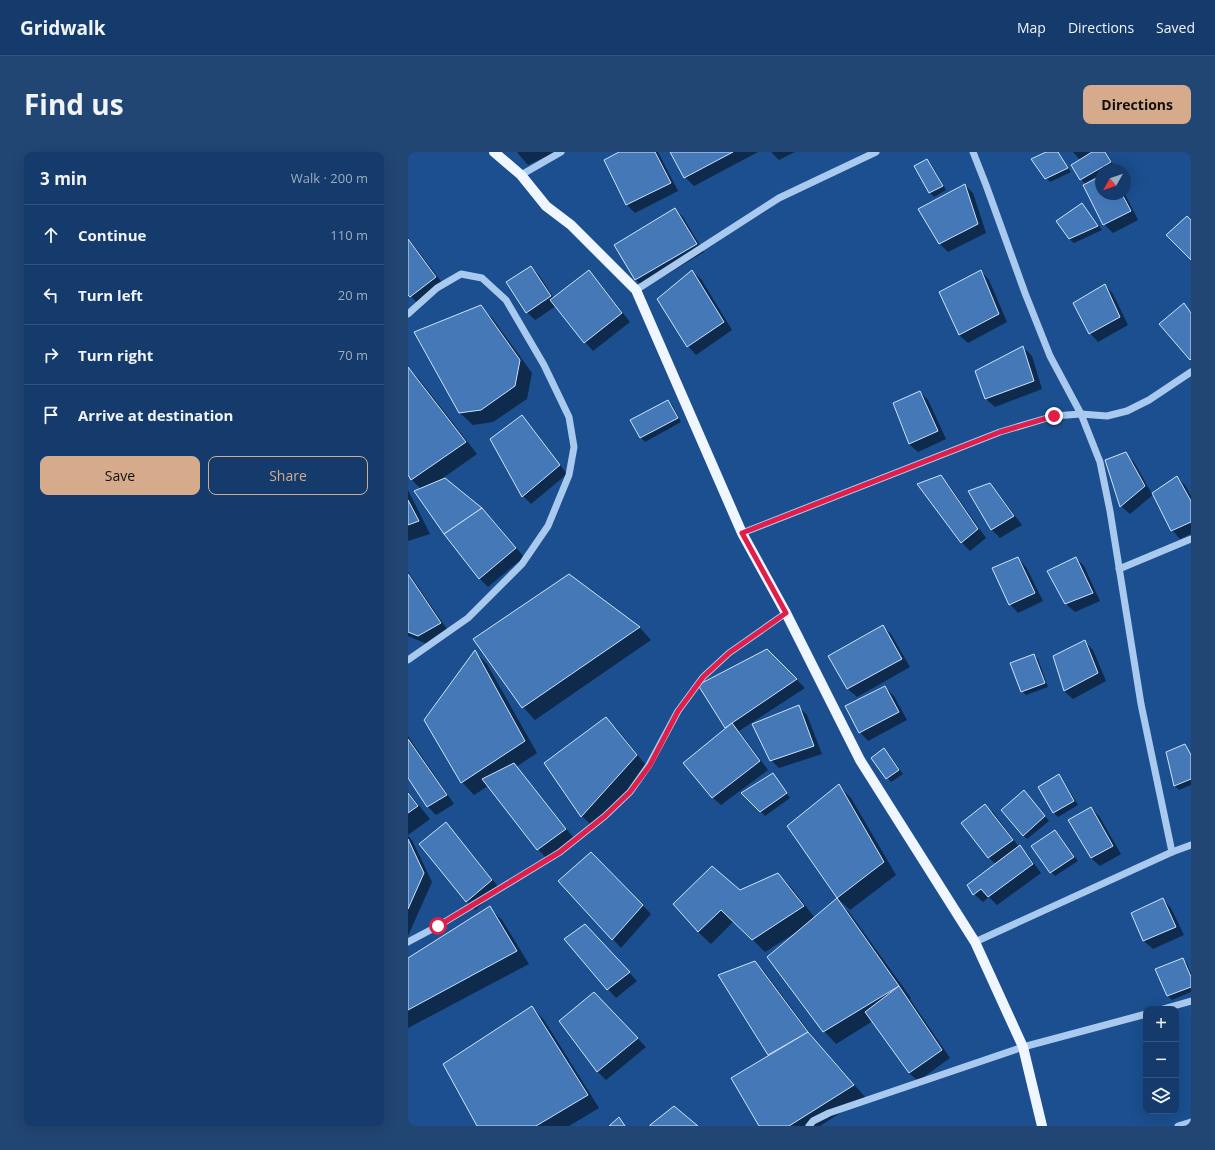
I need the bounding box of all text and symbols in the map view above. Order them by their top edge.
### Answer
text: Gridwalk [20,15,106,41]
text: Map [1017,18,1046,37]
text: Directions [1068,18,1134,37]
text: Saved [1156,18,1195,37]
text: Find us [24,85,124,123]
button: Directions [1083,85,1191,124]
north arrow [1095,164,1131,200]
text: 3 min [40,167,87,190]
text: Walk · 200 m [291,169,368,187]
icon: ahead [40,224,62,246]
text: Continue [78,225,146,245]
text: 110 m [330,226,368,244]
icon: left [40,284,62,306]
text: Turn left [78,285,143,305]
text: 20 m [338,286,368,304]
icon: right [40,344,62,366]
text: Turn right [78,345,153,365]
text: 70 m [338,346,368,364]
icon: arrive [40,404,62,426]
text: Arrive at destination [78,405,233,425]
route end [1045,407,1063,425]
button: Save [40,456,200,495]
button: Share [208,456,368,495]
route start [429,917,447,935]
map controls [1143,1006,1179,1114]
button: + [1143,1006,1179,1042]
button: − [1143,1042,1179,1078]
button: layers [1143,1078,1179,1114]

